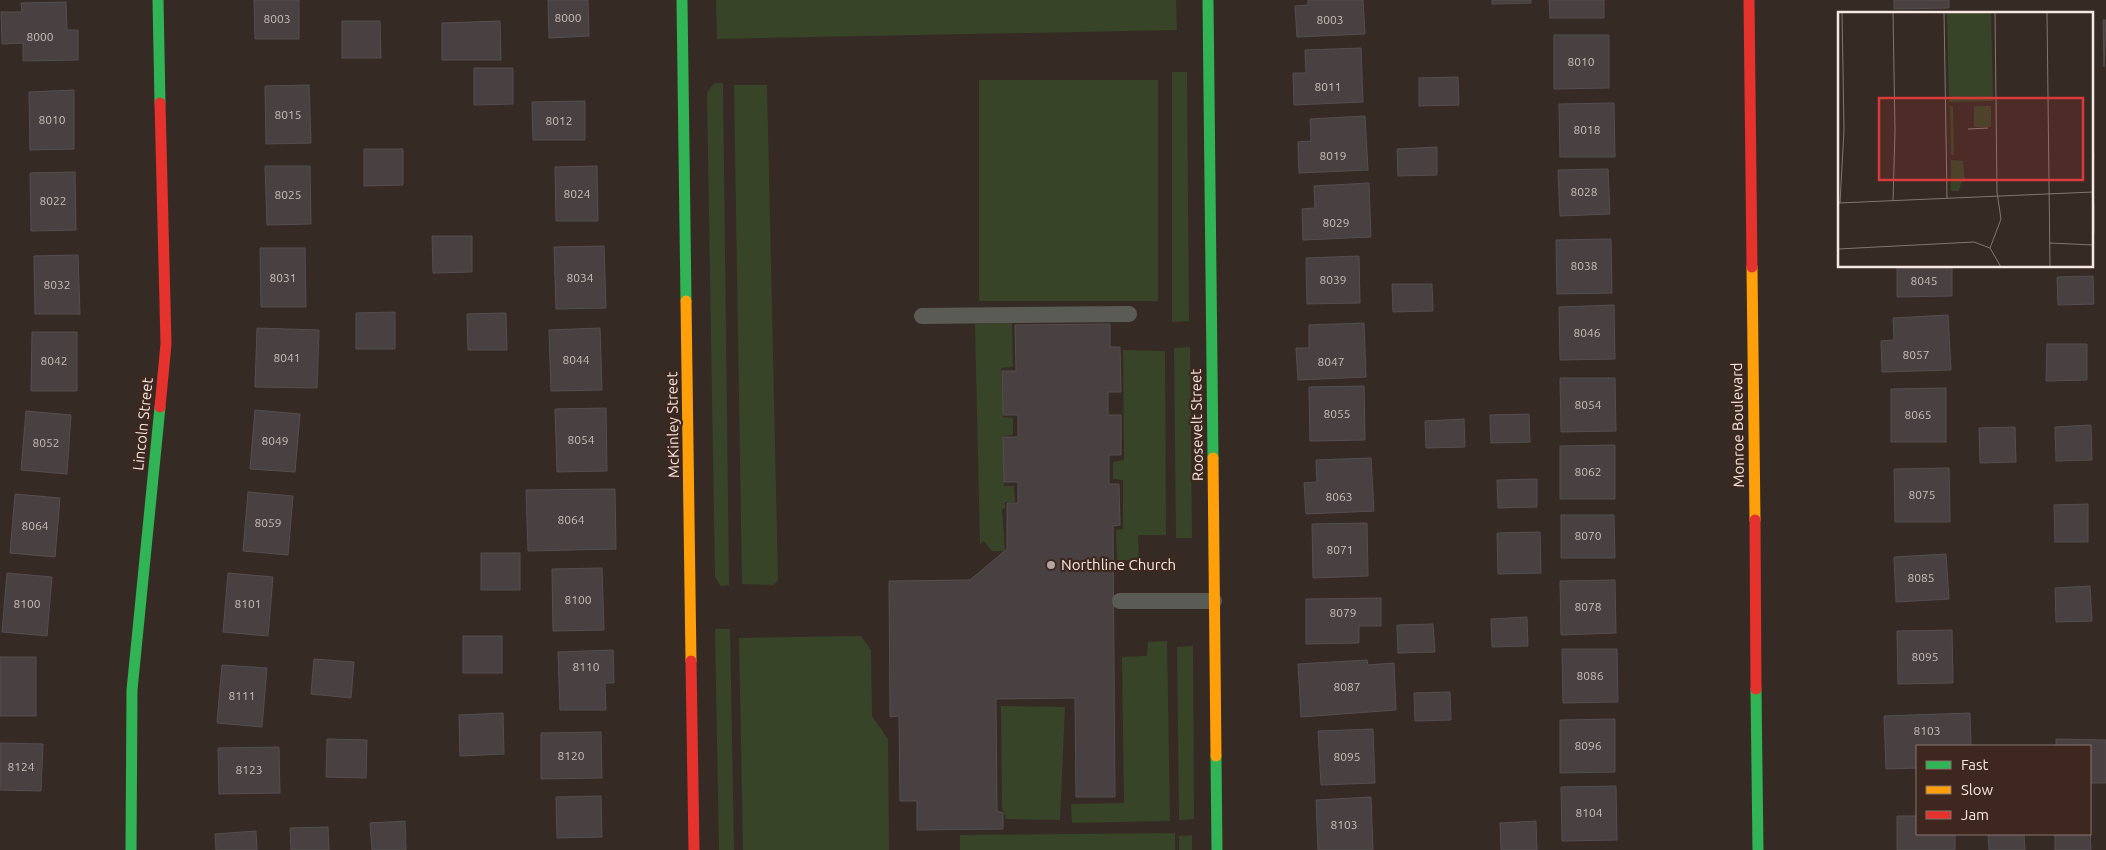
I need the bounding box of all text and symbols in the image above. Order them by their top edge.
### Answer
house number: 8000 [554,11,582,24]
house number: 8003 [263,12,291,25]
inset map [1838,12,2094,268]
house number: 8003 [1316,13,1344,26]
house number: 8000 [26,30,54,43]
house number: 8010 [1567,55,1595,68]
house number: 8011 [1314,80,1342,93]
house number: 8015 [274,108,302,121]
house number: 8010 [38,113,66,126]
house number: 8012 [545,114,573,127]
house number: 8018 [1573,123,1601,136]
house number: 8019 [1319,149,1347,162]
house number: 8028 [1570,185,1598,198]
house number: 8024 [563,187,591,200]
house number: 8025 [274,188,302,201]
house number: 8022 [39,194,67,207]
house number: 8029 [1322,216,1350,229]
house number: 8038 [1570,259,1598,272]
house number: 8031 [269,271,297,284]
house number: 8034 [566,271,594,284]
house number: 8039 [1319,273,1347,286]
house number: 8045 [1910,274,1938,287]
house number: 8032 [43,278,71,291]
house number: 8046 [1573,326,1601,339]
house number: 8057 [1902,348,1930,361]
house number: 8041 [273,351,301,364]
house number: 8044 [562,353,590,366]
house number: 8042 [40,354,68,367]
house number: 8047 [1317,355,1345,368]
street label: Monroe Boulevard [1728,362,1747,488]
street label: Roosevelt Street [1187,369,1206,481]
street label: McKinley Street [663,372,682,478]
street label: Lincoln Street [129,377,156,471]
house number: 8054 [1574,398,1602,411]
house number: 8055 [1323,407,1351,420]
house number: 8065 [1904,408,1932,421]
house number: 8054 [567,433,595,446]
house number: 8049 [261,434,289,447]
house number: 8052 [32,436,60,449]
house number: 8062 [1574,465,1602,478]
house number: 8075 [1908,488,1936,501]
house number: 8063 [1325,490,1353,503]
house number: 8064 [557,513,585,526]
house number: 8059 [254,516,282,529]
house number: 8064 [21,519,49,532]
house number: 8070 [1574,529,1602,542]
house number: 8071 [1326,543,1354,556]
place label: Northline Church [1061,556,1176,573]
marker: Northline Church [1045,559,1057,571]
house number: 8085 [1907,571,1935,584]
house number: 8100 [564,593,592,606]
house number: 8100 [13,597,41,610]
house number: 8101 [234,597,262,610]
house number: 8078 [1574,600,1602,613]
house number: 8079 [1329,606,1357,619]
house number: 8095 [1911,650,1939,663]
house number: 8110 [572,660,600,673]
house number: 8086 [1576,669,1604,682]
house number: 8087 [1333,680,1361,693]
house number: 8111 [228,689,256,702]
house number: 8103 [1913,724,1941,737]
house number: 8096 [1574,739,1602,752]
legend [1916,745,2091,835]
house number: 8120 [557,749,585,762]
house number: 8095 [1333,750,1361,763]
text: Fast [1961,756,1989,773]
house number: 8124 [7,760,35,773]
house number: 8123 [235,763,263,776]
text: Slow [1961,781,1994,798]
house number: 8104 [1575,806,1603,819]
text: Jam [1961,806,1989,823]
house number: 8103 [1330,818,1358,831]

